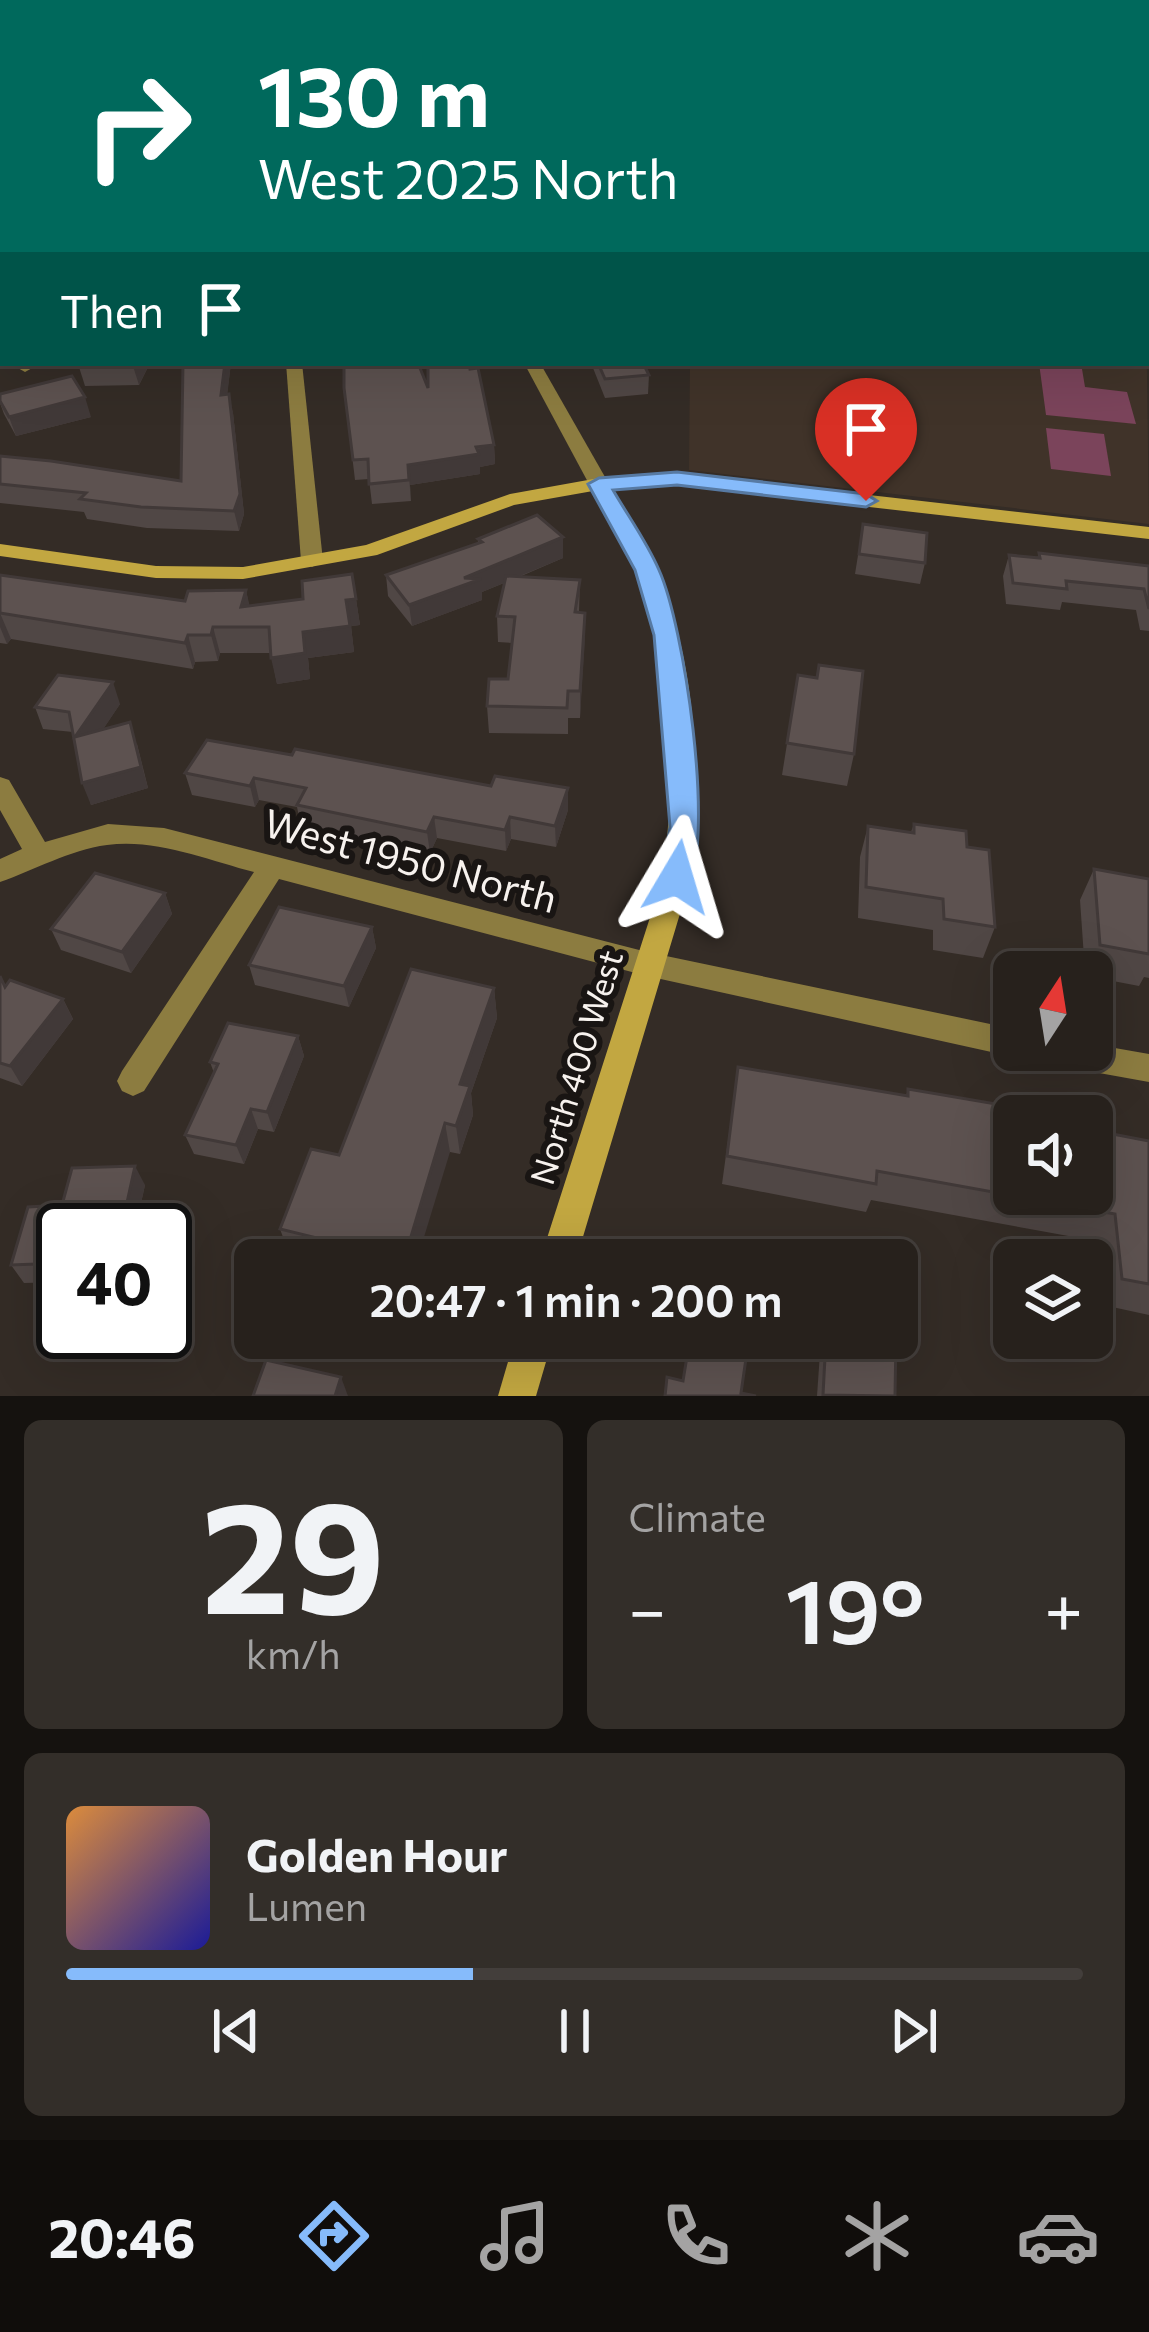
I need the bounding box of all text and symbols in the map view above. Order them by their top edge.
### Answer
text: 130 m [258,42,490,144]
icon: right [60,48,216,204]
text: West 2025 North [258,144,679,210]
icon: arrive [188,276,254,342]
text: Then [60,282,164,337]
pin [815,378,917,501]
icon: arrive [833,396,899,462]
street label: West 1950 North [259,797,563,921]
position arrow [614,814,740,940]
street label: North 400 West [520,945,630,1189]
north arrow [993,951,1113,1071]
map controls [993,951,1113,1359]
button: sound [993,1095,1113,1215]
speed limit sign: 40 [36,1203,192,1359]
button: layers [993,1239,1113,1359]
text: 20:47 · 1 min · 200 m [369,1271,783,1326]
text: 29 [201,1455,385,1646]
text: Climate [629,1492,766,1540]
text: 19° [785,1552,925,1663]
text: − [629,1567,666,1648]
text: + [1044,1567,1083,1648]
text: km/h [246,1629,341,1677]
text: Golden Hour [246,1826,507,1881]
text: Lumen [246,1881,367,1929]
icon: previous [203,1998,269,2064]
icon: pause [542,1998,608,2064]
icon: next [881,1998,947,2064]
icon: directions [292,2194,376,2278]
icon: music [473,2194,557,2278]
icon: phone [654,2194,738,2278]
icon: climate [835,2194,919,2278]
icon: car [1016,2194,1100,2278]
text: 20:46 [48,2203,196,2269]

